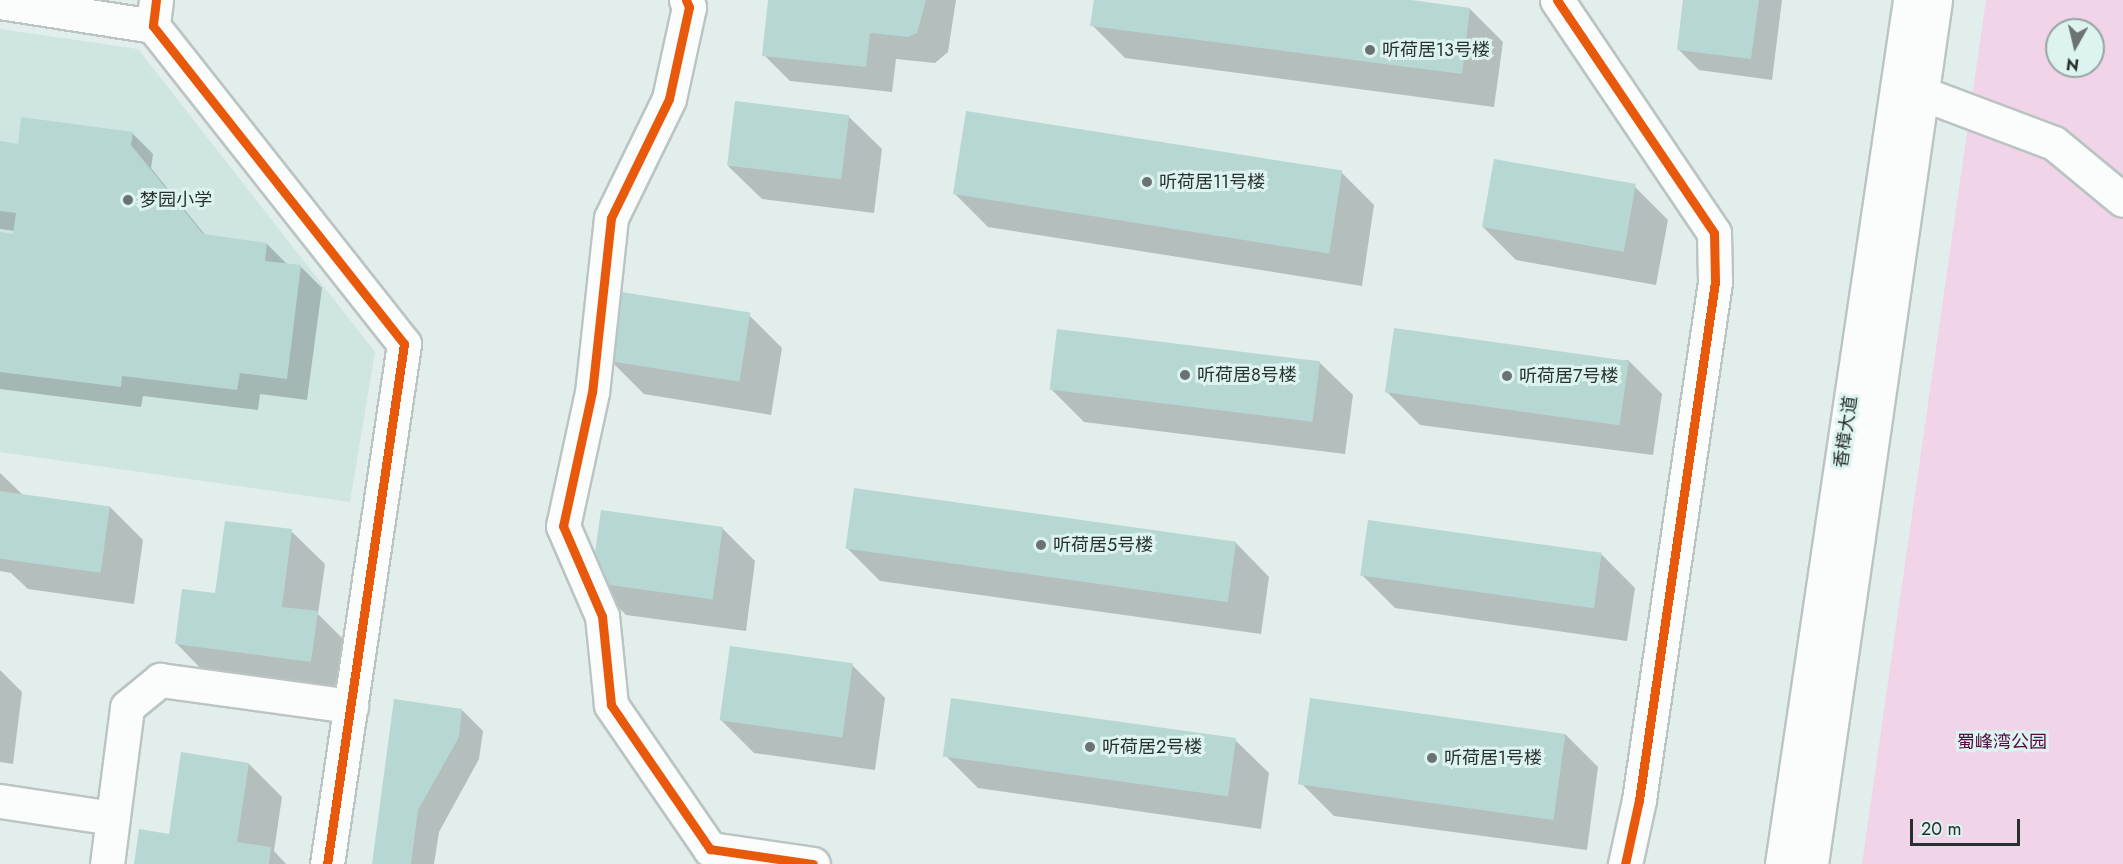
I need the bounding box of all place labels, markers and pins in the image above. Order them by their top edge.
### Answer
place label: 听荷居13号楼 [1382,39,1490,61]
marker: 听荷居13号楼 [1363,43,1377,57]
place label: 听荷居11号楼 [1159,171,1265,193]
marker: 听荷居11号楼 [1140,175,1154,189]
place label: 梦园小学 [140,189,212,211]
marker: 梦园小学 [121,193,135,207]
place label: 听荷居8号楼 [1197,364,1297,386]
place label: 听荷居7号楼 [1519,365,1618,387]
marker: 听荷居8号楼 [1178,368,1192,382]
marker: 听荷居7号楼 [1500,369,1514,383]
place label: 听荷居5号楼 [1053,534,1153,556]
marker: 听荷居5号楼 [1034,538,1048,552]
place label: 听荷居2号楼 [1102,736,1202,758]
marker: 听荷居2号楼 [1083,740,1097,754]
place label: 听荷居1号楼 [1444,747,1542,769]
marker: 听荷居1号楼 [1425,751,1439,765]

